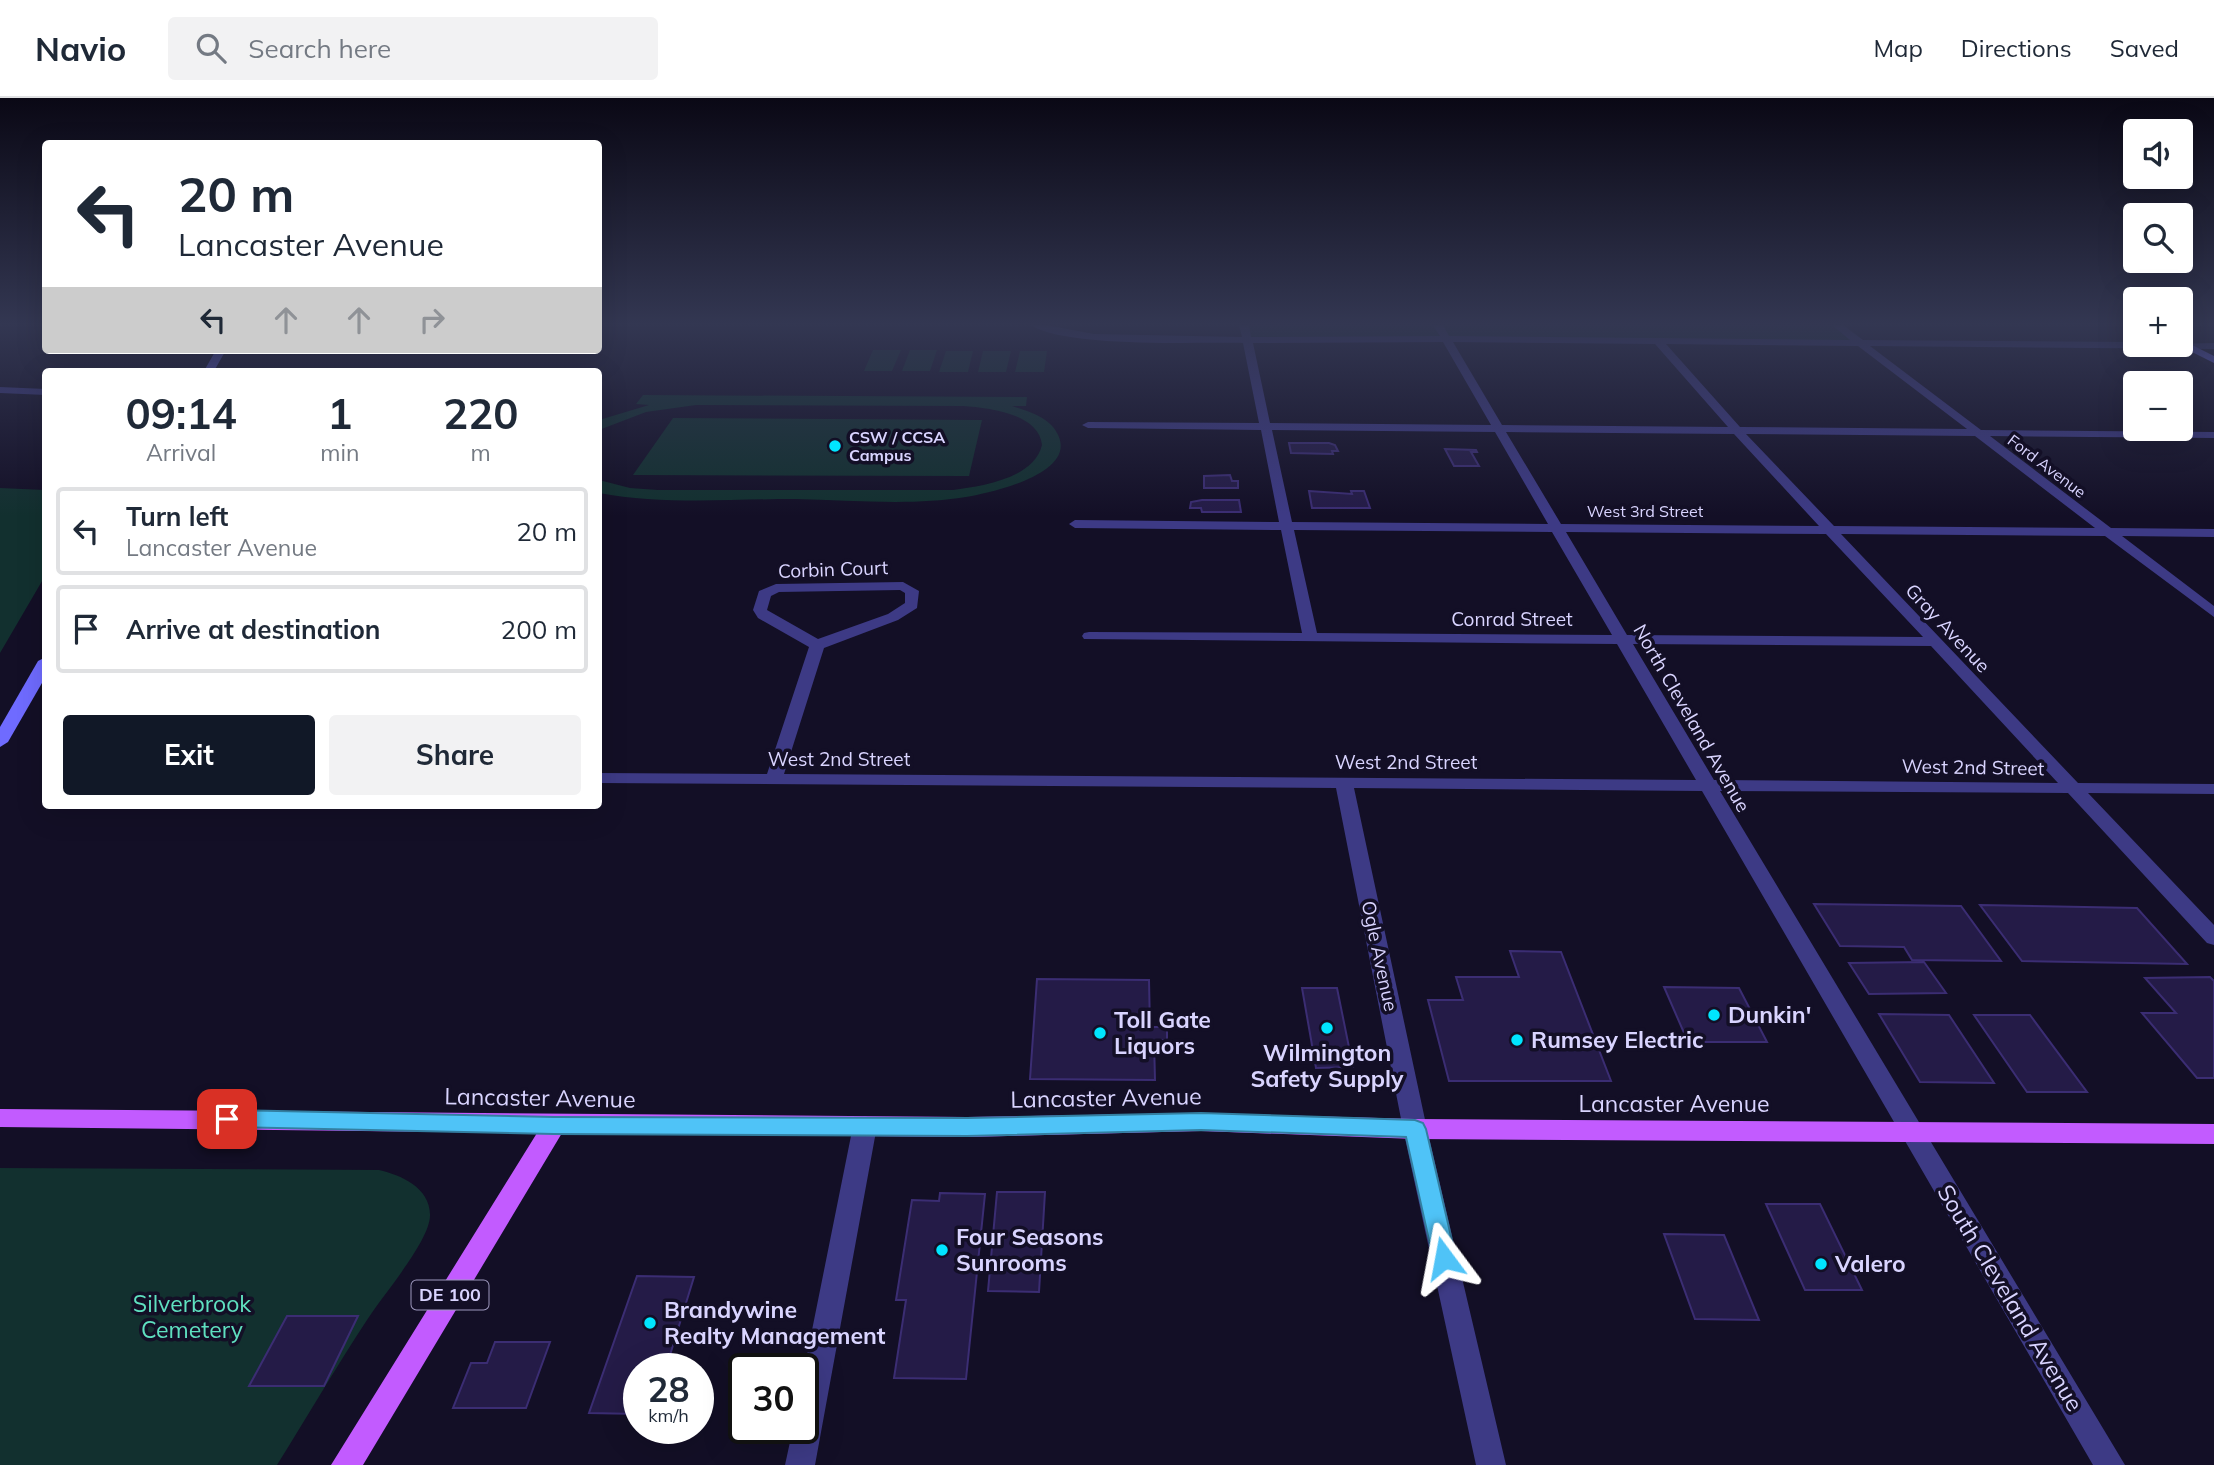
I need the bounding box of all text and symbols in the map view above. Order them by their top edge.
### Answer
search box [168,17,658,80]
text: Navio [35,28,126,69]
icon: search [192,29,230,67]
text: Search here [248,32,391,65]
text: Map [1873,33,1923,63]
text: Directions [1961,33,2072,63]
text: Saved [2110,33,2179,63]
map controls [2123,119,2193,441]
button: sound [2123,119,2193,189]
text: 20 m [178,163,294,224]
icon: left [63,168,154,259]
button: search [2123,203,2193,273]
text: Lancaster Avenue [178,224,444,264]
button: + [2123,287,2193,357]
icon: left [194,301,232,339]
icon: ahead [267,301,305,339]
icon: ahead [340,301,378,339]
icon: right [413,301,451,339]
button: − [2123,371,2193,441]
text: 09:14 [126,387,237,440]
text: 1 [327,387,352,440]
text: 220 [443,387,518,440]
place label: CSW / CCSA Campus [849,427,945,465]
street label: Ford Avenue [2004,430,2090,502]
text: Arrival [146,438,216,467]
text: min [320,438,359,467]
text: m [471,438,491,467]
marker: CSW / CCSA Campus [827,438,843,454]
text: Turn left [126,500,228,533]
street label: West 3rd Street [1587,501,1704,521]
icon: left [67,512,105,550]
text: 20 m [516,515,577,548]
text: Lancaster Avenue [126,533,317,562]
street label: Corbin Court [777,555,889,583]
street label: Gray Avenue [1901,578,1995,678]
street label: Conrad Street [1451,607,1573,631]
icon: arrive [67,610,105,648]
text: Arrive at destination [126,613,381,646]
text: 200 m [501,613,577,646]
street label: North Cleveland Avenue [1628,620,1756,816]
button: Exit [63,715,315,795]
button: Share [329,715,581,795]
street label: West 2nd Street [768,747,911,771]
street label: West 2nd Street [1335,750,1478,774]
street label: West 2nd Street [1901,754,2045,780]
street label: Ogle Avenue [1357,899,1403,1013]
place label: Dunkin' [1728,1000,1811,1029]
place label: Toll Gate Liquors [1114,1005,1211,1060]
marker: Dunkin' [1706,1007,1722,1023]
marker: Wilmington Safety Supply [1319,1020,1335,1036]
marker: Toll Gate Liquors [1092,1025,1108,1041]
place label: Rumsey Electric [1531,1025,1704,1054]
marker: Rumsey Electric [1509,1032,1525,1048]
place label: Wilmington Safety Supply [1250,1038,1404,1093]
street label: Lancaster Avenue [444,1081,636,1114]
street label: Lancaster Avenue [1010,1081,1202,1114]
pin [197,1089,257,1149]
street label: Lancaster Avenue [1578,1089,1770,1118]
icon: arrive [208,1100,246,1138]
street label: South Cleveland Avenue [1931,1179,2090,1416]
position arrow [1407,1221,1481,1295]
place label: Four Seasons Sunrooms [956,1222,1104,1277]
marker: Four Seasons Sunrooms [934,1242,950,1258]
place label: Valero [1834,1249,1906,1278]
marker: Valero [1813,1256,1829,1272]
road number: DE 100 [412,1280,489,1310]
park label: Silverbrook Cemetery [133,1289,252,1344]
place label: Brandywine Realty Management [664,1295,886,1350]
marker: Brandywine Realty Management [642,1315,658,1331]
speed limit sign: 30 [728,1353,819,1444]
text: 28 [647,1367,690,1411]
text: km/h [648,1404,689,1427]

